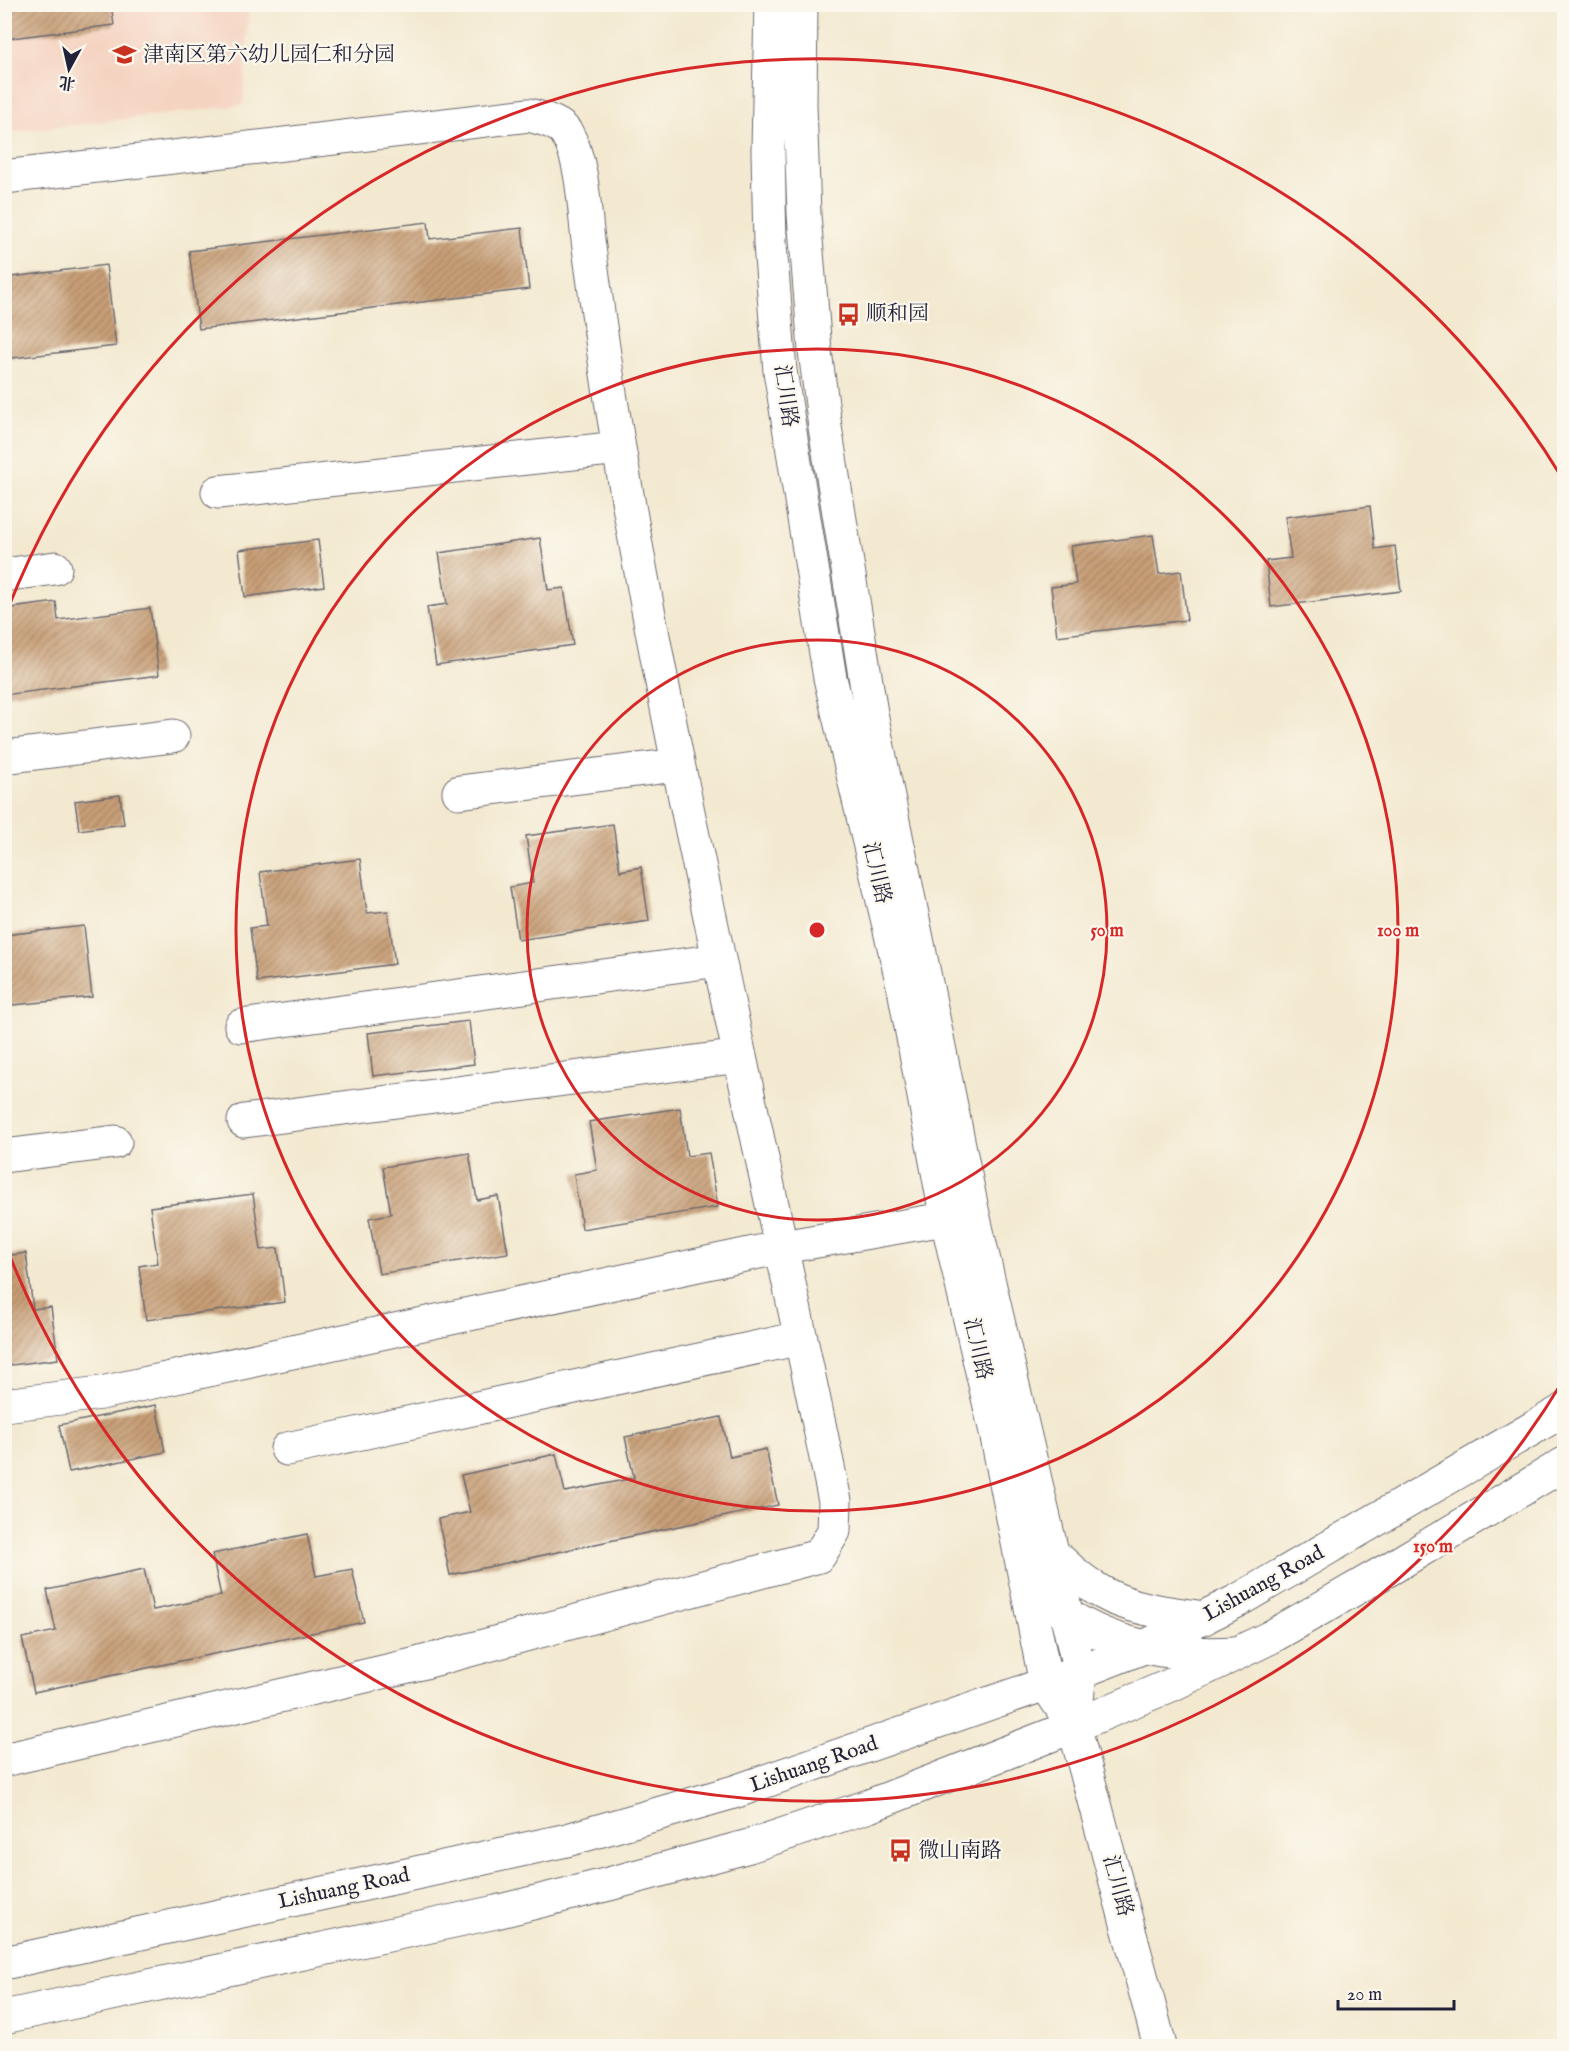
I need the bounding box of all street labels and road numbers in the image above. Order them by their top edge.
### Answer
street label: 汇川路 [767,363,803,429]
street label: 汇川路 [856,839,896,907]
street label: 汇川路 [957,1315,997,1383]
street label: Lishuang Road [1199,1539,1330,1628]
street label: Lishuang Road [746,1730,882,1800]
street label: 汇川路 [1096,1852,1138,1920]
street label: Lishuang Road [276,1862,413,1916]

